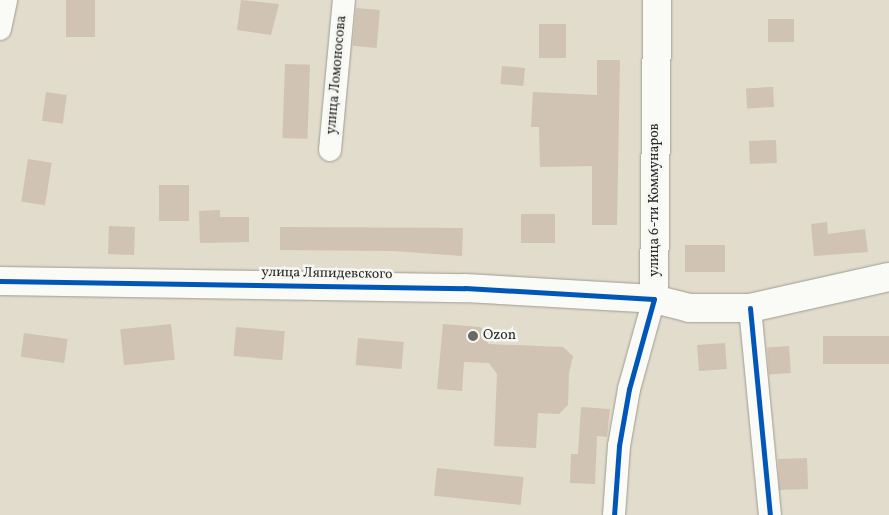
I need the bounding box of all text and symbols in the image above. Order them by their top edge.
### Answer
street label: улица Ломоносова [323,15,351,135]
street label: улица 6-ти Коммунаров [647,123,663,277]
street label: улица Ляпидевского [261,264,393,284]
place label: Ozon [483,328,516,344]
marker: Ozon [467,330,479,342]

